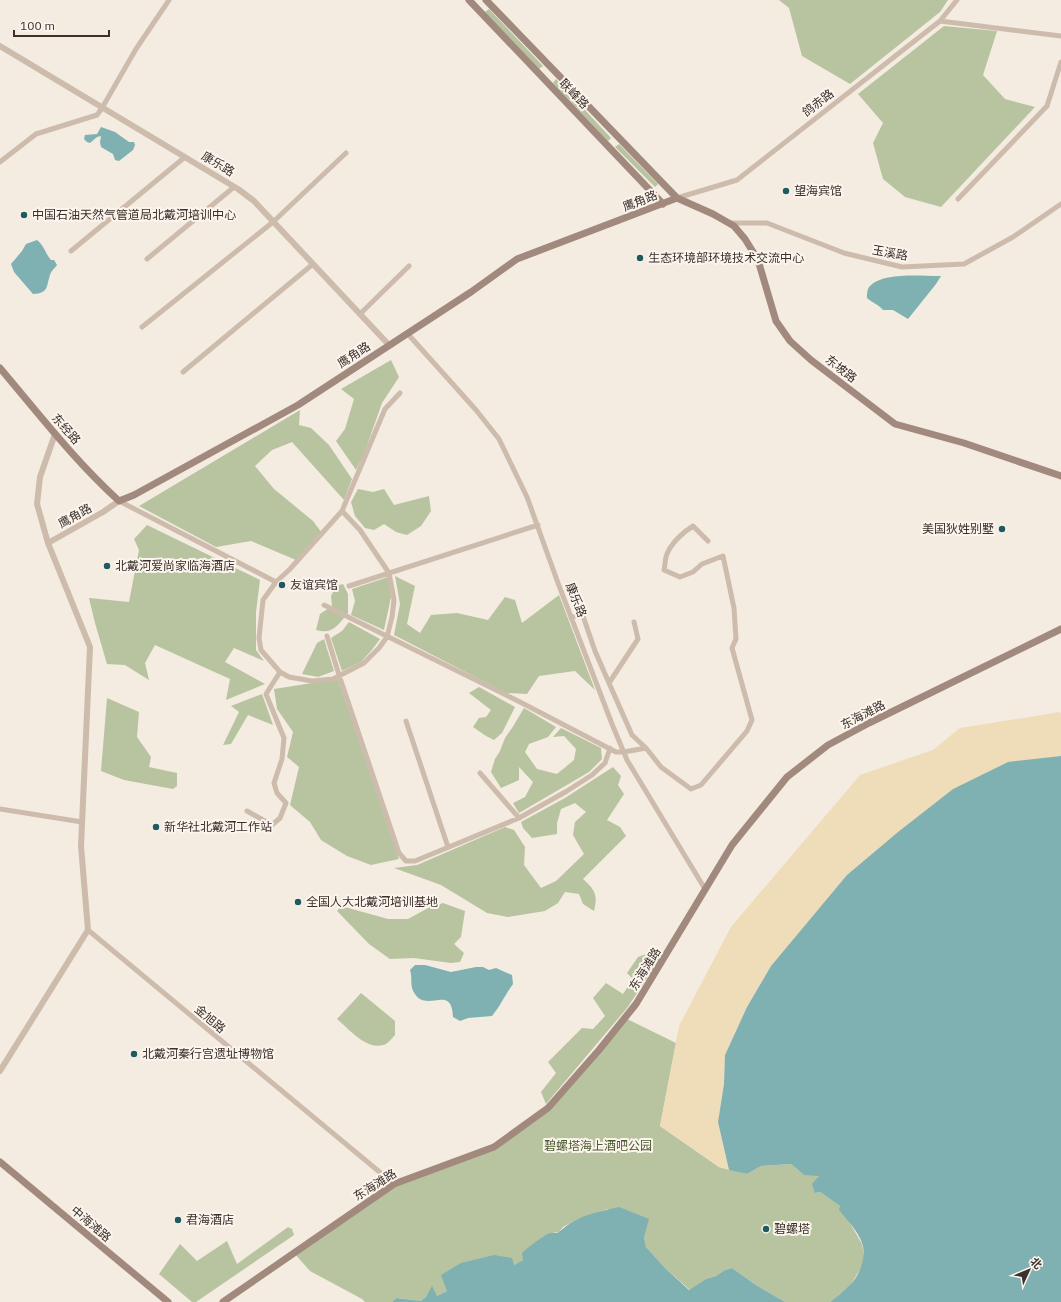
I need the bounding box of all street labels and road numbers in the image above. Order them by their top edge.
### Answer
street label: 联峰路 [556,75,592,112]
street label: 鸽赤路 [799,86,836,120]
street label: 康乐路 [199,148,238,179]
street label: 鹰角路 [620,187,659,214]
street label: 玉溪路 [871,242,909,263]
street label: 鹰角路 [335,338,373,371]
street label: 东坡路 [823,352,860,386]
street label: 东经路 [49,410,84,447]
street label: 鹰角路 [55,500,94,531]
street label: 康乐路 [563,580,590,619]
street label: 东海滩路 [838,697,888,732]
street label: 东海滩路 [625,944,664,993]
street label: 金旭路 [192,1001,229,1036]
street label: 东海滩路 [350,1165,399,1204]
street label: 中海滩路 [68,1202,115,1245]

